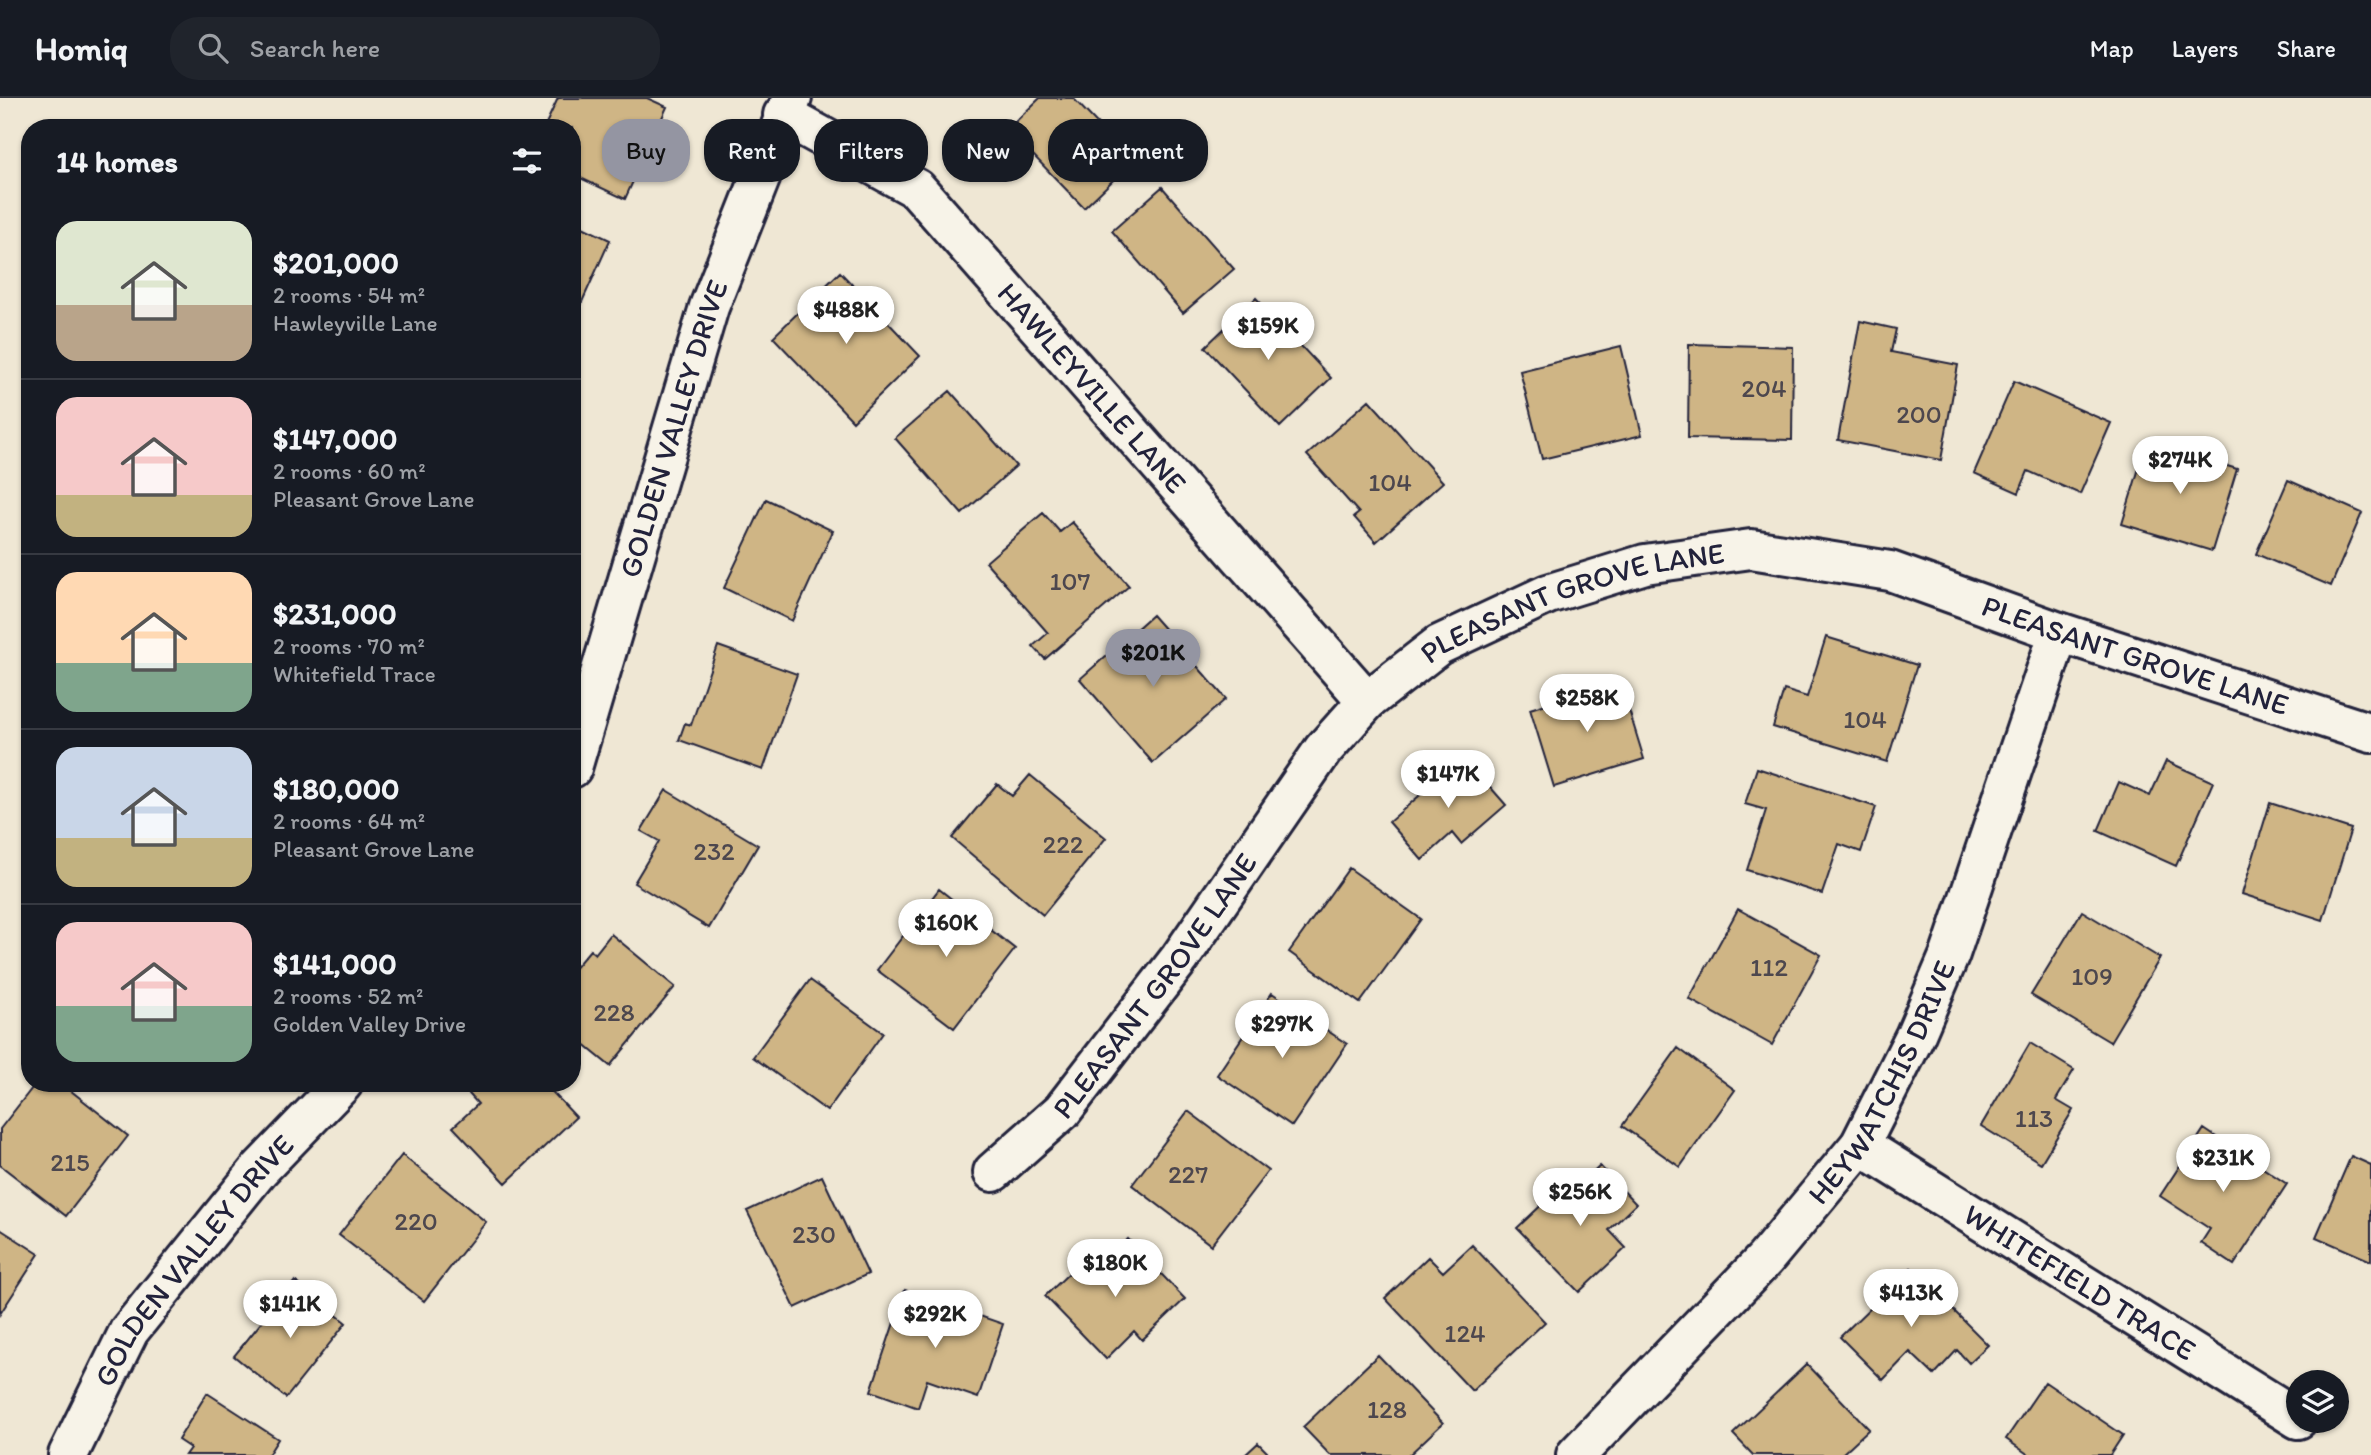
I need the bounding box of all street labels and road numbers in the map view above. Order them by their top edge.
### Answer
street label: GOLDEN VALLEY DRIVE [611,274,736,582]
street label: HAWLEYVILLE LANE [990,275,1195,501]
street label: PLEASANT GROVE LANE [1412,534,1727,671]
street label: PLEASANT GROVE LANE [1977,587,2294,723]
street label: PLEASANT GROVE LANE [1044,846,1265,1126]
street label: HEYWATCHIS DRIVE [1799,955,1963,1212]
street label: GOLDEN VALLEY DRIVE [86,1126,301,1392]
street label: WHITEFIELD TRACE [1957,1196,2203,1368]

